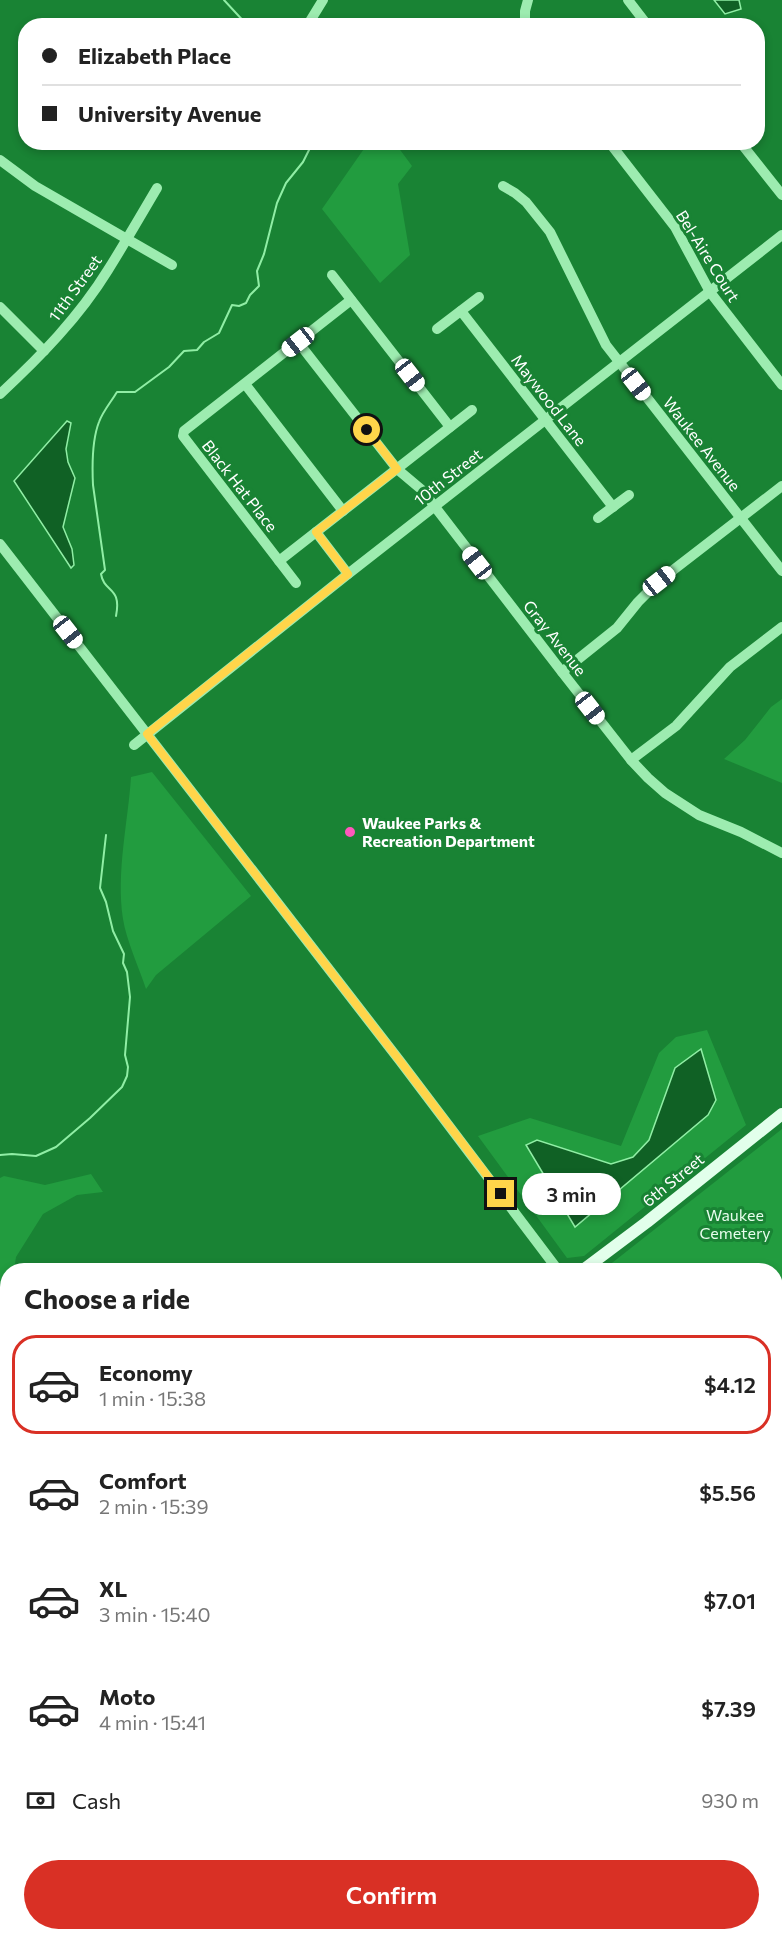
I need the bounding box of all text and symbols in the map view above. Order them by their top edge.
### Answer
text: Elizabeth Place [78,42,231,69]
text: University Avenue [78,100,261,127]
street label: Bel-Aire Court [673,206,744,305]
street label: 11th Street [44,250,105,325]
car [278,324,318,360]
street label: Maywood Lane [508,350,591,449]
car [392,355,428,395]
car [618,364,654,404]
street label: Waukee Avenue [660,393,745,495]
route start [353,416,380,443]
street label: Black Hat Place [199,436,282,535]
street label: 10th Street [410,444,486,509]
car [459,543,495,583]
car [639,563,679,599]
street label: Gray Avenue [520,596,591,679]
car [50,612,86,652]
car [572,688,608,728]
place label: Waukee Parks & Recreation Department [362,813,535,850]
marker: Waukee Parks & Recreation Department [343,825,357,839]
street label: 6th Street [638,1149,708,1210]
callout: 3 min [522,1173,621,1215]
route end [487,1180,514,1207]
text: 3 min [547,1182,596,1206]
park label: Waukee Cemetery [699,1205,771,1242]
text: Choose a ride [24,1282,190,1315]
icon: car [27,1358,81,1412]
text: Economy [99,1359,193,1386]
text: $4.12 [704,1371,756,1398]
text: 1 min · 15:38 [99,1386,206,1410]
icon: car [27,1466,81,1520]
text: Comfort [99,1467,187,1494]
text: $5.56 [699,1479,756,1506]
text: 2 min · 15:39 [99,1494,209,1518]
icon: car [27,1574,81,1628]
text: XL [99,1575,127,1602]
text: $7.01 [704,1587,756,1614]
text: 3 min · 15:40 [99,1602,210,1626]
icon: car [27,1682,81,1736]
text: Moto [99,1683,155,1710]
text: $7.39 [701,1695,756,1722]
text: 4 min · 15:41 [99,1710,206,1734]
icon: cash [24,1784,57,1817]
text: Cash [72,1787,121,1814]
text: 930 m [701,1788,759,1812]
button: Confirm [24,1860,759,1929]

